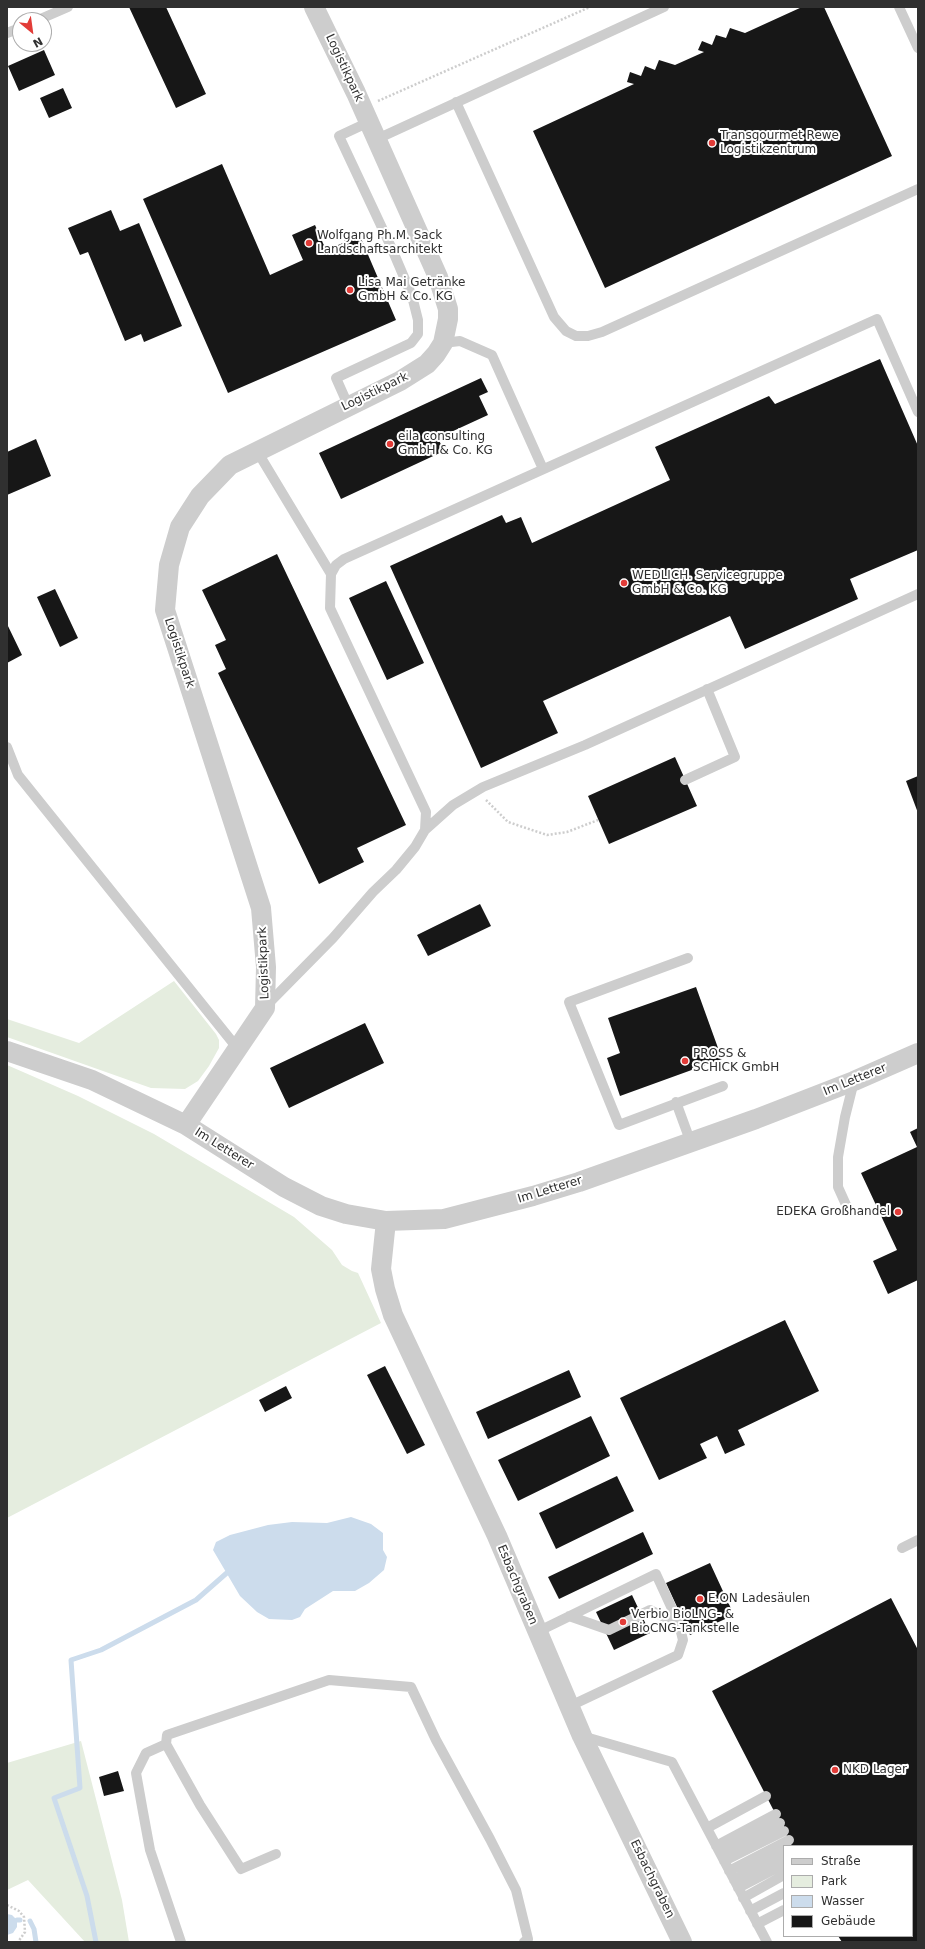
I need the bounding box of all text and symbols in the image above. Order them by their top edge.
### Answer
north arrow [12,12,52,52]
street label: Logistikpark [322,32,366,104]
text: N [30,34,45,50]
place label: Transgourmet Rewe Logistikzentrum [720,129,839,157]
marker: Transgourmet Rewe Logistikzentrum [707,138,717,148]
place label: Wolfgang Ph.M. Sack Landschaftsarchitekt [317,229,442,257]
marker: Wolfgang Ph.M. Sack Landschaftsarchitekt [304,238,314,248]
place label: Lisa Mai Getränke GmbH & Co. KG [358,276,465,304]
marker: Lisa Mai Getränke GmbH & Co. KG [345,285,355,295]
street label: Logistikpark [339,370,411,414]
place label: eila consulting GmbH & Co. KG [398,430,493,458]
marker: eila consulting GmbH & Co. KG [385,439,395,449]
place label: WEDLICH. Servicegruppe GmbH & Co. KG [632,569,783,597]
marker: WEDLICH. Servicegruppe GmbH & Co. KG [619,578,629,588]
street label: Logistikpark [161,616,197,690]
street label: Logistikpark [256,926,272,1000]
place label: PROSS & SCHICK GmbH [693,1047,779,1075]
marker: PROSS & SCHICK GmbH [680,1056,690,1066]
street label: Im Letterer [821,1061,889,1099]
street label: Im Letterer [192,1125,256,1173]
street label: Im Letterer [516,1173,584,1207]
place label: EDEKA Großhandel [776,1205,890,1219]
marker: EDEKA Großhandel [893,1207,903,1217]
street label: Esbachgraben [494,1543,540,1627]
place label: E.ON Ladesäulen [708,1592,810,1606]
marker: E.ON Ladesäulen [695,1594,705,1604]
place label: Verbio BioLNG- & BioCNG-Tankstelle [631,1608,739,1636]
marker: Verbio BioLNG- & BioCNG-Tankstelle [618,1617,628,1627]
place label: NKD Lager [843,1763,907,1777]
marker: NKD Lager [830,1765,840,1775]
street label: Esbachgraben [627,1837,677,1921]
legend [783,1845,913,1937]
text: Straße [821,1854,861,1868]
text: Park [821,1874,847,1888]
text: Wasser [821,1894,864,1908]
text: Gebäude [821,1914,875,1928]

